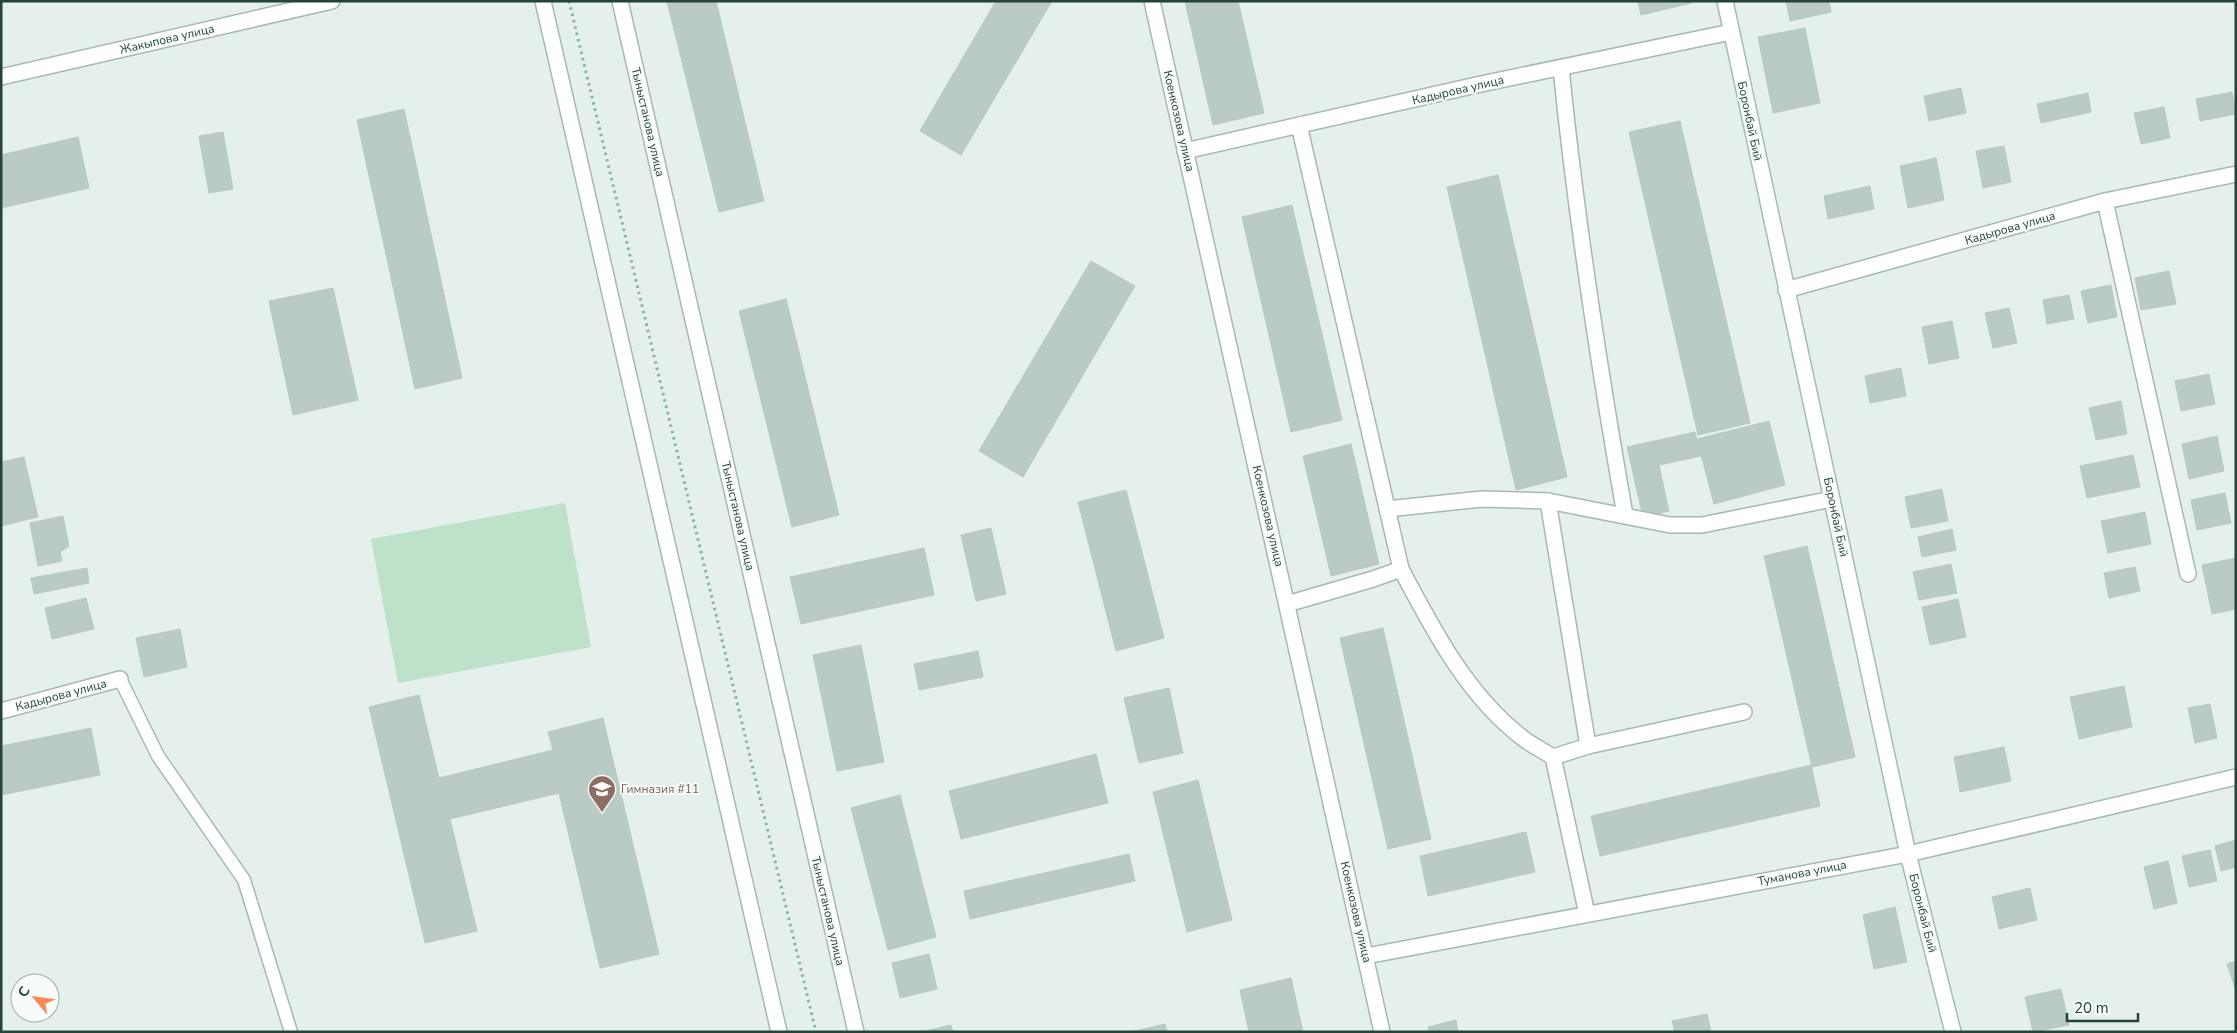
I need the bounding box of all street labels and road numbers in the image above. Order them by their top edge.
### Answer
street label: Жакыпова улица [118,20,216,58]
street label: Тыныстанова улица [628,66,668,178]
street label: Коенкозова улица [1160,69,1198,173]
street label: Кадырова улица [1411,72,1505,108]
street label: Боронбай Бий [1734,80,1766,162]
street label: Кадырова улица [1963,207,2057,249]
street label: Тыныстанова улица [718,460,758,572]
street label: Коенкозова улица [1249,464,1287,568]
street label: Боронбай Бий [1820,476,1852,558]
street label: Кадырова улица [14,675,108,715]
street label: Тыныстанова улица [808,855,848,967]
street label: Туманова улица [1756,857,1848,889]
street label: Коенкозова улица [1337,860,1375,964]
street label: Боронбай Бий [1905,872,1941,954]

